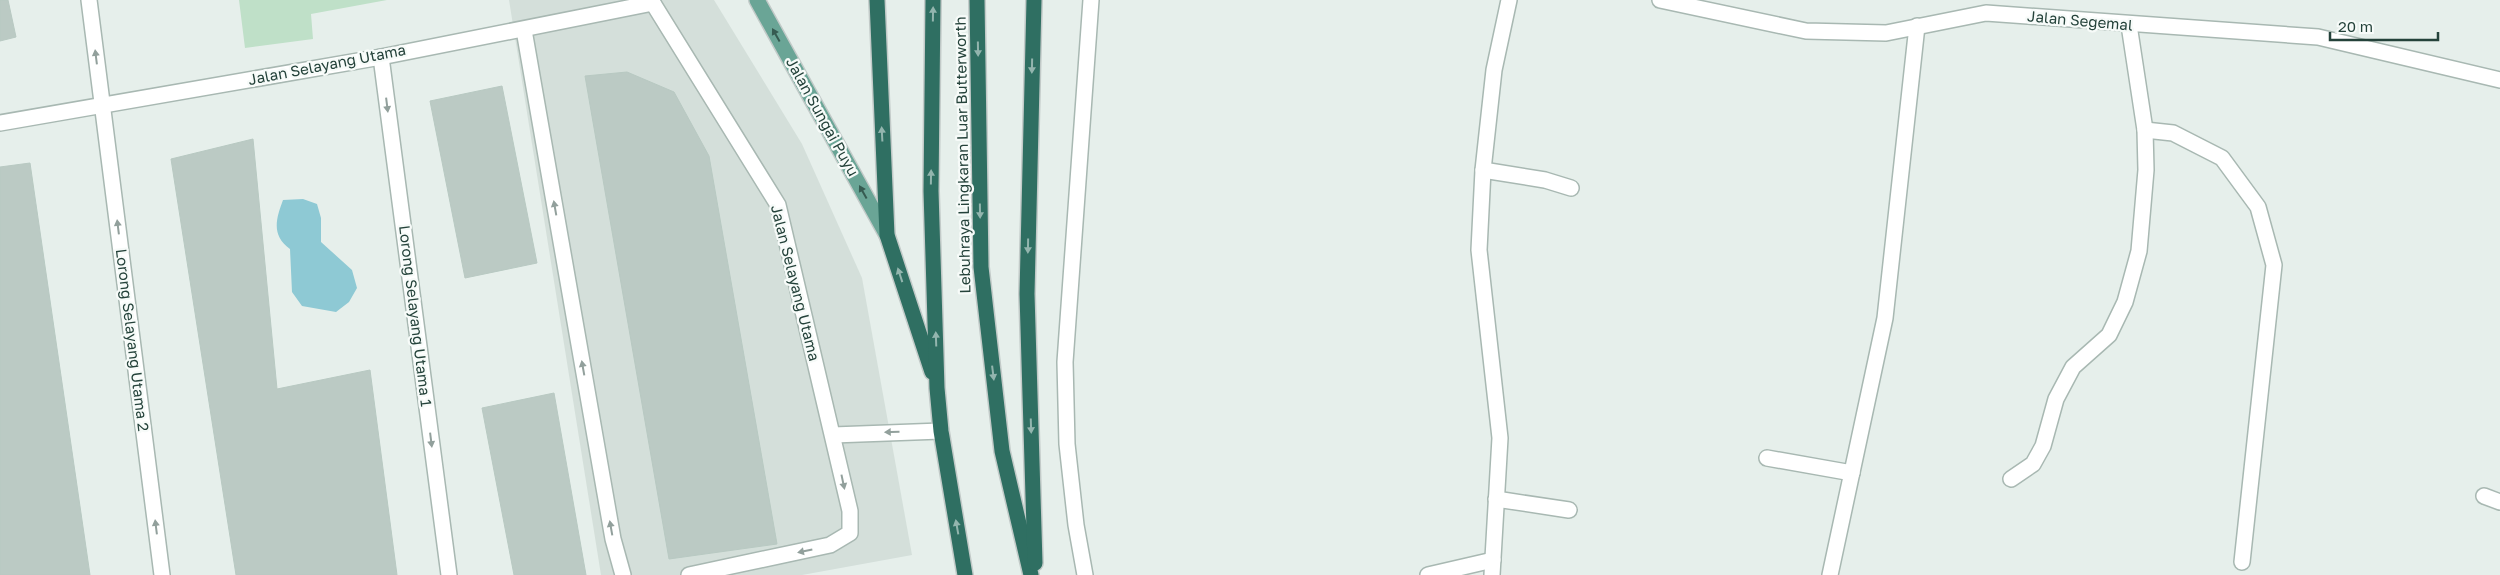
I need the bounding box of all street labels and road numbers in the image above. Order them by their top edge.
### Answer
street label: Jalan Segemal [2027,6,2134,34]
street label: Lebuhraya Lingkaran Luar Butterworth [951,16,973,294]
street label: Jalan Selayang Utama [246,40,407,88]
street label: Jalan Sungai Puyu [783,54,863,179]
street label: Jalan Selayang Utama [768,203,824,363]
street label: Lorong Selayang Utama 1 [396,224,436,407]
street label: Lorong Selayang Utama 2 [113,248,153,432]

